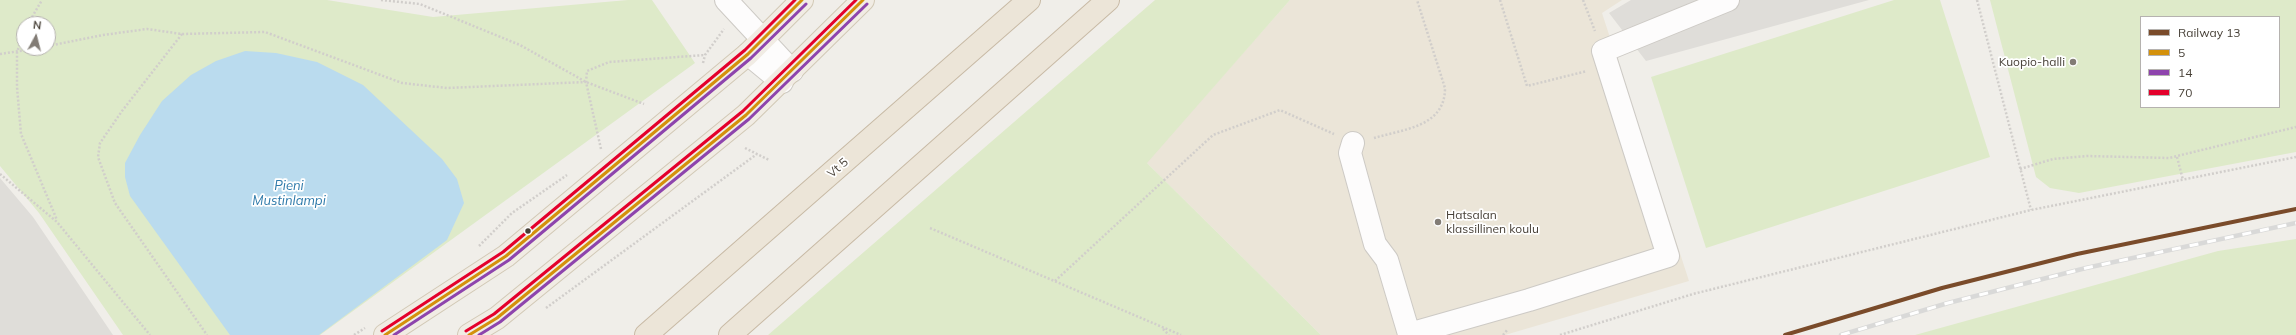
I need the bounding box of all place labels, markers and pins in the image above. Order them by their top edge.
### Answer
place label: Kuopio-halli [1999,55,2065,69]
marker: Kuopio-halli [2068,57,2078,67]
place label: Hatsalan klassillinen koulu [1446,208,1539,236]
marker: Hatsalan klassillinen koulu [1433,217,1443,227]
unlabelled marker [523,226,533,236]

